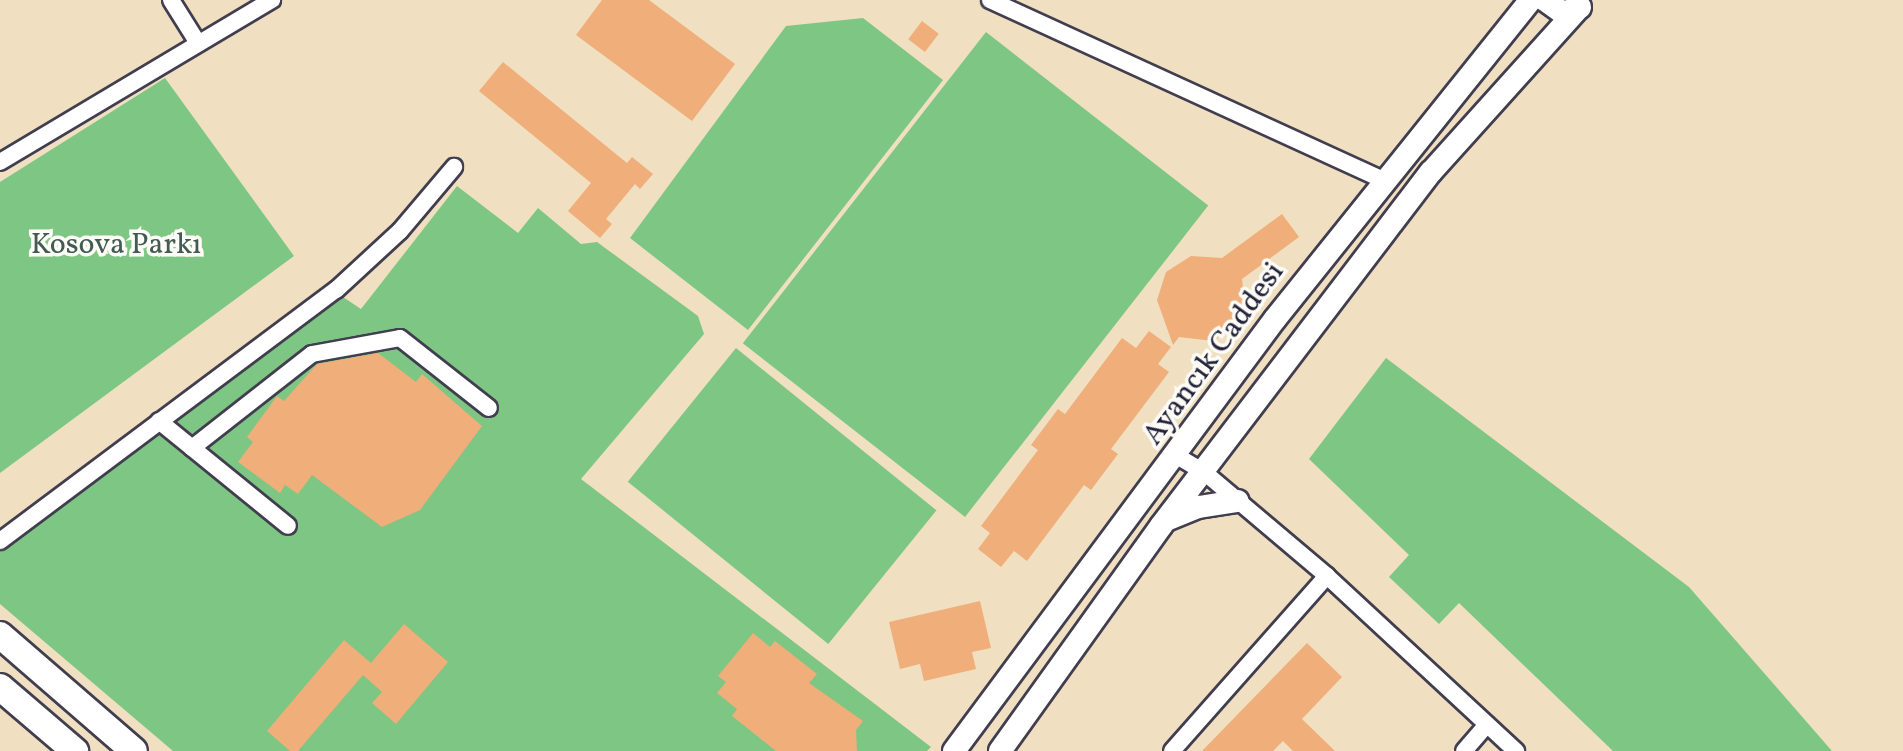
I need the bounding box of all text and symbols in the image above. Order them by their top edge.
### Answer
park label: Kosova Parkı [31,227,201,263]
street label: Ayancık Caddesi [1135,255,1293,453]

